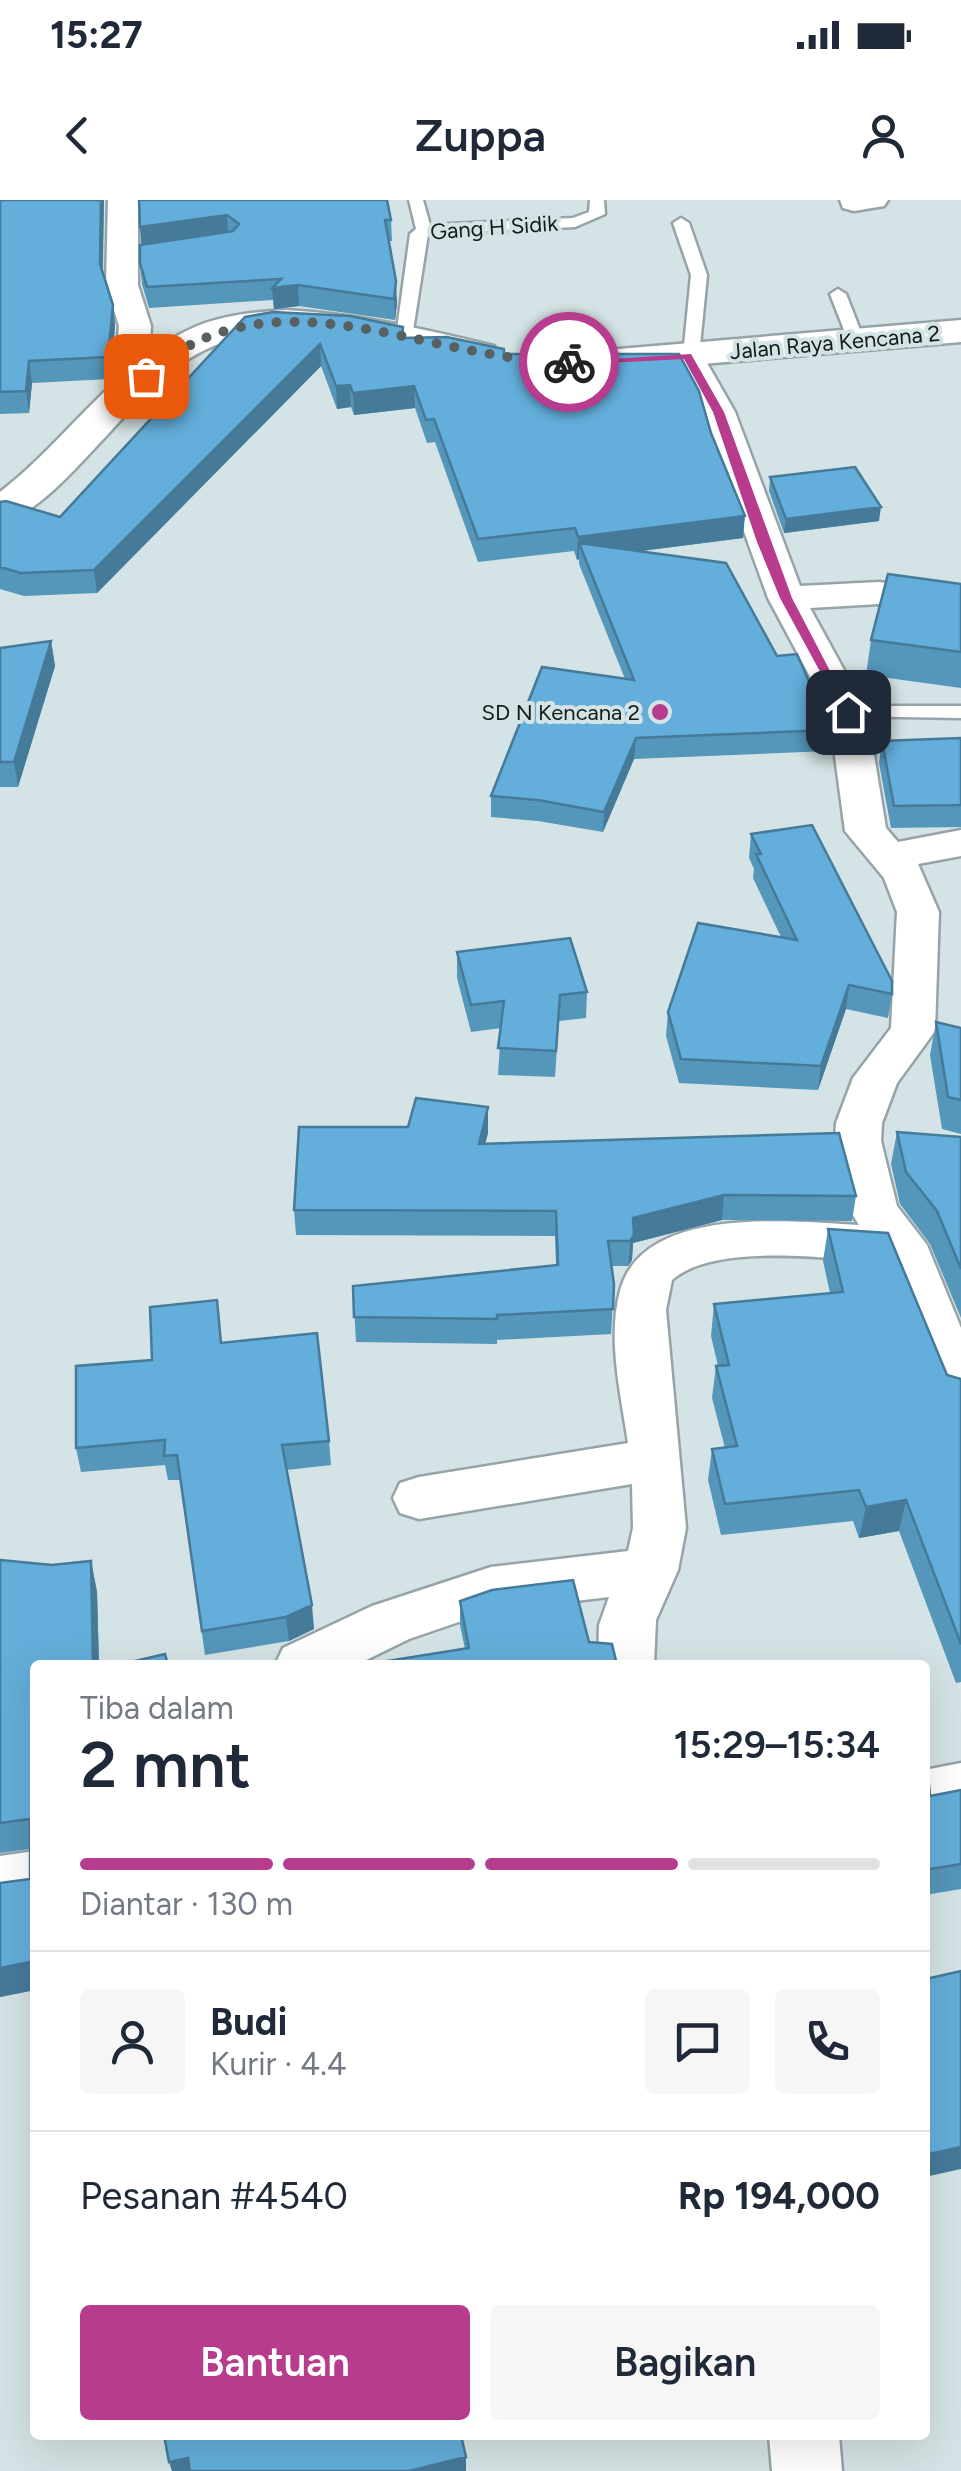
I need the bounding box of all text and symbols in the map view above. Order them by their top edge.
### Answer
text: 15:27 [50,12,143,58]
icon: back [50,108,105,163]
text: Zuppa [415,108,546,162]
icon: person [856,108,911,163]
street label: Gang H Sidik [429,210,559,245]
courier [519,312,619,412]
street label: Jalan Raya Kencana 2 [729,320,941,365]
pin [104,334,189,419]
icon: bike [542,335,597,390]
icon: bag [119,349,174,404]
pin [806,670,891,755]
icon: home [821,685,876,740]
place label: SD N Kencana 2 [482,699,640,726]
marker: SD N Kencana 2 [649,701,671,723]
text: Tiba dalam [80,1689,234,1727]
text: 15:29–15:34 [674,1722,880,1768]
text: 2 mnt [80,1725,251,1803]
text: Diantar · 130 m [80,1885,293,1923]
button: person [80,1989,185,2094]
button: chat [645,1989,750,2094]
button: phone [775,1989,880,2094]
text: Budi [210,1999,287,2045]
text: Kurir · 4.4 [210,2045,347,2083]
text: Pesanan #4540 [80,2173,348,2219]
text: Rp 194,000 [678,2173,880,2219]
button: Bantuan [80,2305,470,2420]
button: Bagikan [490,2305,880,2420]

